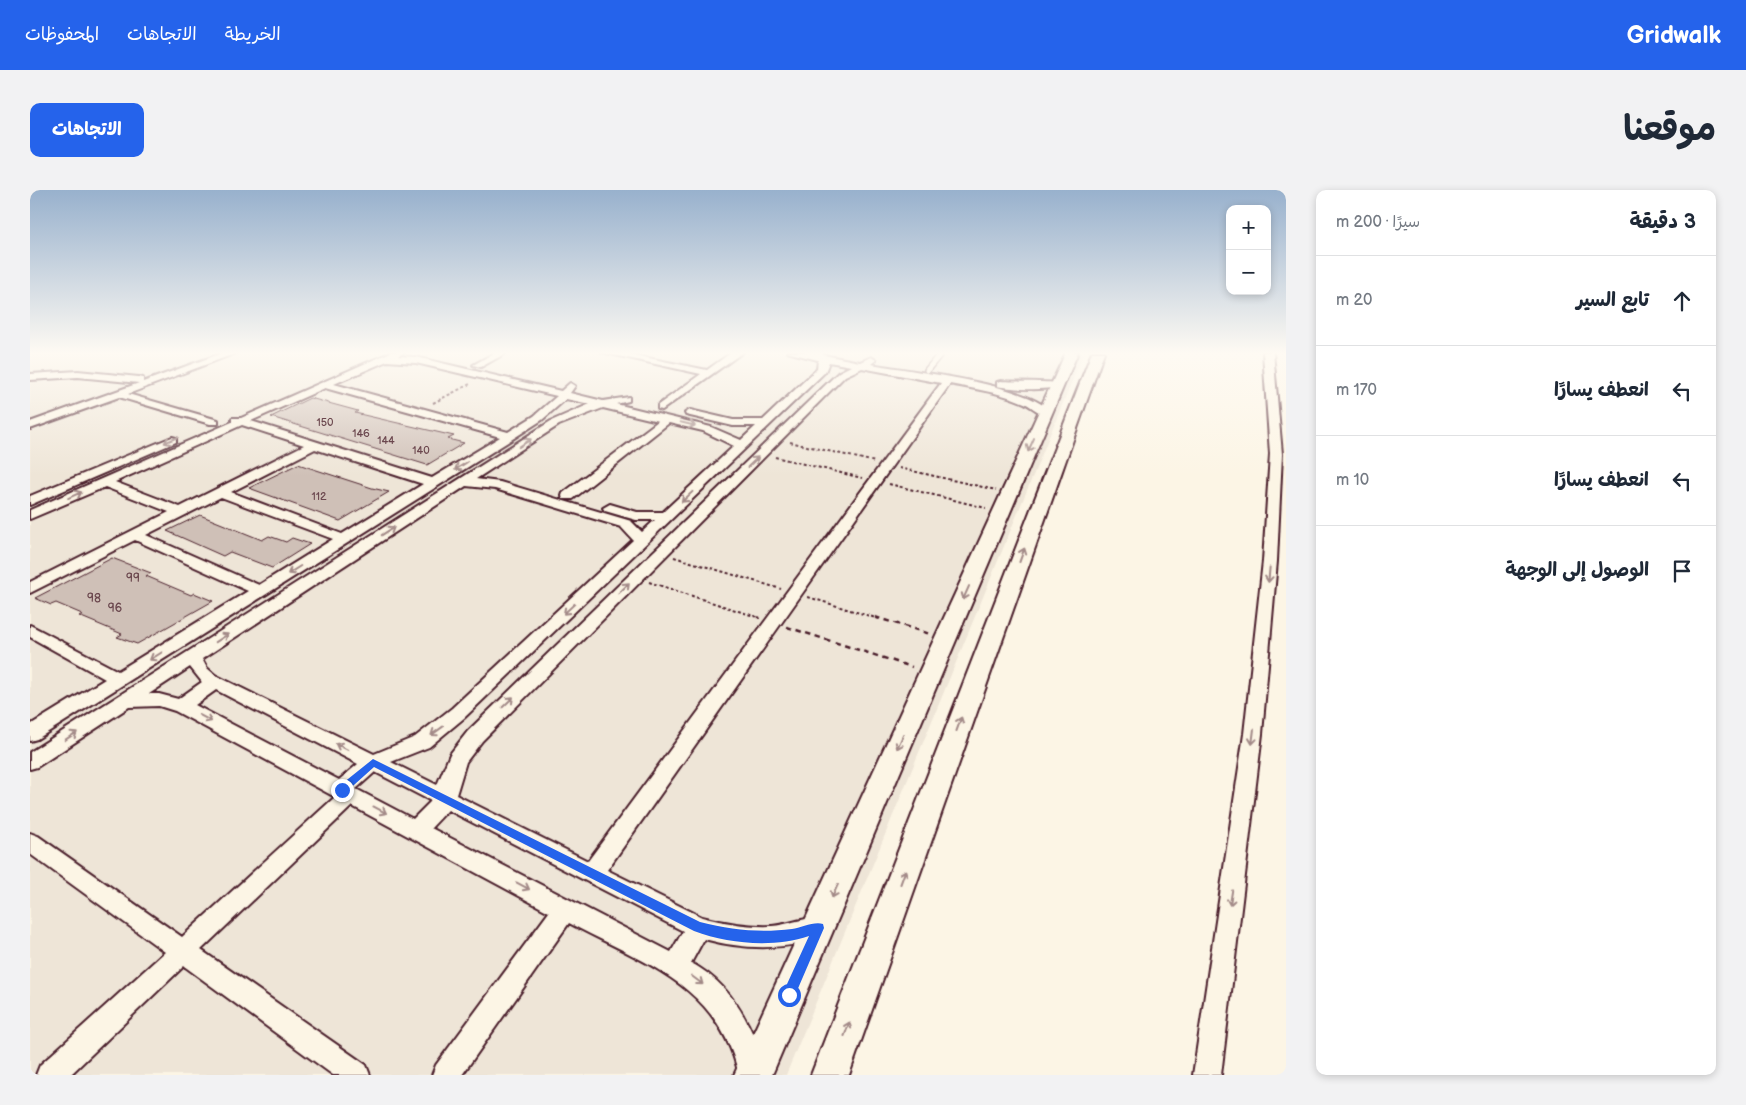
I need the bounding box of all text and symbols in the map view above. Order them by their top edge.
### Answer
text: Gridwalk [1627,21,1721,50]
text: المحفوظات [25,24,99,45]
text: الاتجاهات [127,24,197,45]
text: الخريطة [225,24,281,45]
button: الاتجاهات [30,103,144,157]
text: موقعنا [1623,108,1716,151]
map controls [1226,205,1271,295]
button: + [1226,205,1271,250]
text: 3 دقيقة [1630,209,1696,234]
text: سيرًا · 200 m [1336,213,1420,232]
button: − [1226,250,1271,295]
icon: ahead [1668,287,1696,315]
text: تابع السير [1576,289,1649,312]
text: 20 m [1336,291,1372,310]
icon: left [1668,377,1696,405]
text: انعطف يسارًا [1554,379,1649,402]
text: 170 m [1336,381,1377,400]
house number: 150 [316,416,334,429]
one-way arrow [680,420,696,429]
house number: 146 [352,427,370,440]
house number: 144 [377,434,395,447]
one-way arrow [164,436,179,446]
one-way arrow [517,437,531,447]
one-way arrow [1026,437,1036,452]
house number: 140 [412,444,430,457]
one-way arrow [746,456,759,468]
one-way arrow [455,461,469,471]
icon: left [1668,467,1696,495]
text: انعطف يسارًا [1554,469,1649,492]
text: 10 m [1336,471,1369,490]
one-way arrow [67,490,82,500]
house number: 112 [311,490,327,503]
one-way arrow [681,491,694,503]
one-way arrow [381,526,395,536]
one-way arrow [1018,548,1027,564]
icon: arrive [1668,557,1696,585]
text: الوصول إلى الوجهة [1505,559,1649,582]
one-way arrow [287,566,301,576]
one-way arrow [1265,567,1274,583]
house number: 99 [126,571,140,586]
one-way arrow [618,582,630,594]
one-way arrow [960,585,970,600]
house number: 98 [87,591,101,606]
house number: 96 [108,601,122,616]
one-way arrow [563,603,576,615]
one-way arrow [215,633,229,643]
one-way arrow [149,651,163,661]
one-way arrow [502,696,514,708]
one-way arrow [197,714,212,723]
one-way arrow [955,717,964,732]
one-way arrow [430,726,444,736]
one-way arrow [1248,728,1258,744]
one-way arrow [64,731,78,741]
one-way arrow [895,734,905,749]
one-way arrow [335,742,350,752]
route end [331,779,354,802]
one-way arrow [372,805,387,815]
one-way arrow [899,870,908,885]
one-way arrow [516,881,531,891]
one-way arrow [829,883,839,898]
one-way arrow [1226,890,1236,906]
one-way arrow [690,975,704,985]
route start [778,984,801,1007]
one-way arrow [843,1022,852,1037]

